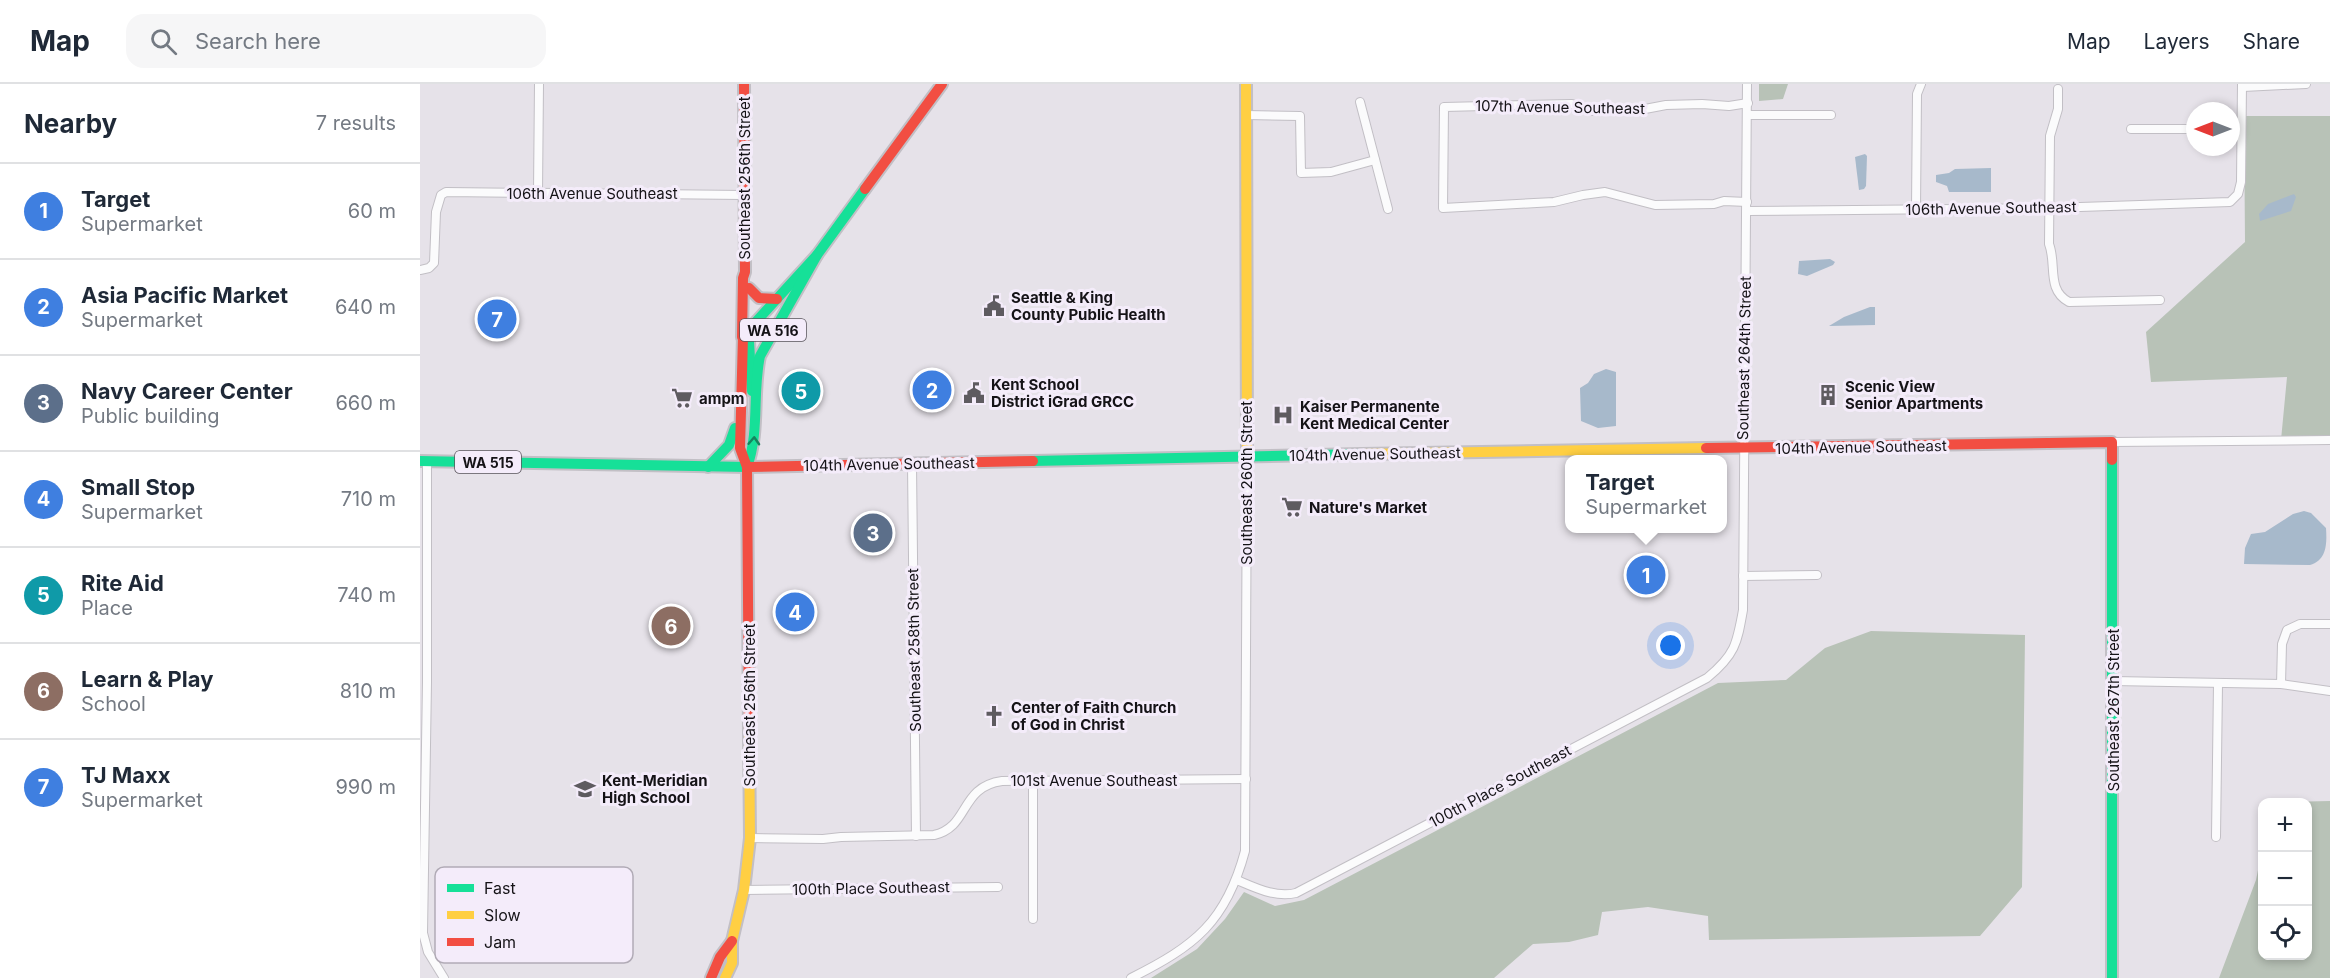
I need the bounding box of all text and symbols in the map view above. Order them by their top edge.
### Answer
search box [126,14,546,68]
text: Map [30,24,90,58]
icon: search [147,25,180,58]
text: Search here [195,28,321,54]
text: Map [2067,29,2111,54]
text: Layers [2144,29,2210,54]
text: Share [2243,29,2300,54]
street label: Southeast 256th Street [735,96,754,260]
street label: 107th Avenue Southeast [1475,96,1645,118]
north arrow [2186,102,2240,156]
text: Nearby [24,108,117,139]
text: 7 results [316,111,396,135]
street label: 106th Avenue Southeast [506,184,678,203]
text: Target [81,186,150,212]
street label: 106th Avenue Southeast [1905,197,2077,219]
text: 1 [39,199,48,223]
text: 60 m [348,199,396,223]
text: Supermarket [81,212,203,236]
street label: Southeast 264th Street [1733,276,1755,440]
text: Asia Pacific Market [81,282,288,308]
place label: Seattle & King County Public Health [1011,288,1166,324]
public building icon: Seattle & King County Public Health [982,294,1006,318]
text: 2 [37,295,50,319]
text: 640 m [335,295,396,319]
pin: 7 [478,296,517,342]
text: Supermarket [81,308,203,332]
road number: WA 516 [740,319,806,341]
pin: 5 [782,368,820,414]
pin: 2 [912,368,952,412]
place label: Kent School District iGrad GRCC [991,375,1134,411]
place label: Scenic View Senior Apartments [1845,377,1983,413]
text: Navy Career Center [81,378,293,404]
public building icon: Kent School District iGrad GRCC [962,381,986,405]
building icon: Scenic View Senior Apartments [1816,383,1840,407]
supermarket icon: ampm [670,386,694,410]
place label: ampm [699,389,745,408]
text: 3 [37,391,50,415]
text: 660 m [335,391,396,415]
place label: Kaiser Permanente Kent Medical Center [1300,397,1449,433]
street label: Southeast 260th Street [1237,401,1256,565]
hospital icon: Kaiser Permanente Kent Medical Center [1271,403,1295,427]
text: Public building [81,404,220,428]
one-way arrow [747,436,760,445]
street label: 104th Avenue Southeast [1775,436,1947,458]
street label: 104th Avenue Southeast [1289,443,1461,465]
road number: WA 515 [455,451,521,473]
street label: 104th Avenue Southeast [803,453,975,475]
popup [1565,455,1727,533]
text: Target [1585,469,1654,495]
text: Small Stop [81,474,195,500]
text: 4 [37,487,50,511]
text: 710 m [341,487,396,511]
supermarket icon: Nature's Market [1280,495,1304,519]
text: Supermarket [1585,495,1707,519]
place label: Nature's Market [1309,498,1428,517]
text: Supermarket [81,500,203,524]
pin: 3 [854,510,892,556]
pin: 1 [1626,552,1666,598]
street label: Southeast 258th Street [903,568,925,732]
text: Rite Aid [81,570,164,596]
text: 5 [37,583,50,607]
text: 740 m [337,583,396,607]
pin: 4 [776,590,814,634]
text: Place [81,596,133,620]
pin: 6 [652,604,690,648]
street label: Southeast 256th Street [740,623,759,787]
street label: Southeast 267th Street [2104,628,2123,791]
your location [1656,631,1685,660]
text: Learn & Play [81,666,213,692]
text: 6 [37,679,50,703]
text: 810 m [340,679,396,703]
text: School [81,692,146,716]
place label: Center of Faith Church of God in Christ [1011,698,1176,734]
church icon: Center of Faith Church of God in Christ [982,704,1006,728]
street label: 100th Place Southeast [1426,741,1574,831]
text: TJ Maxx [81,762,171,788]
place label: Kent-Meridian High School [602,771,708,807]
street label: 101st Avenue Southeast [1010,771,1178,790]
text: 7 [38,775,49,799]
text: 990 m [335,775,396,799]
school or university icon: Kent-Meridian High School [573,777,597,801]
text: Supermarket [81,788,203,812]
map controls [2258,798,2312,960]
button: + [2258,798,2312,852]
button: − [2258,852,2312,906]
legend [435,867,633,963]
street label: 100th Place Southeast [792,877,950,899]
text: Fast [484,878,516,898]
text: Slow [484,905,521,925]
button: locate [2258,906,2312,960]
text: Jam [484,932,516,952]

